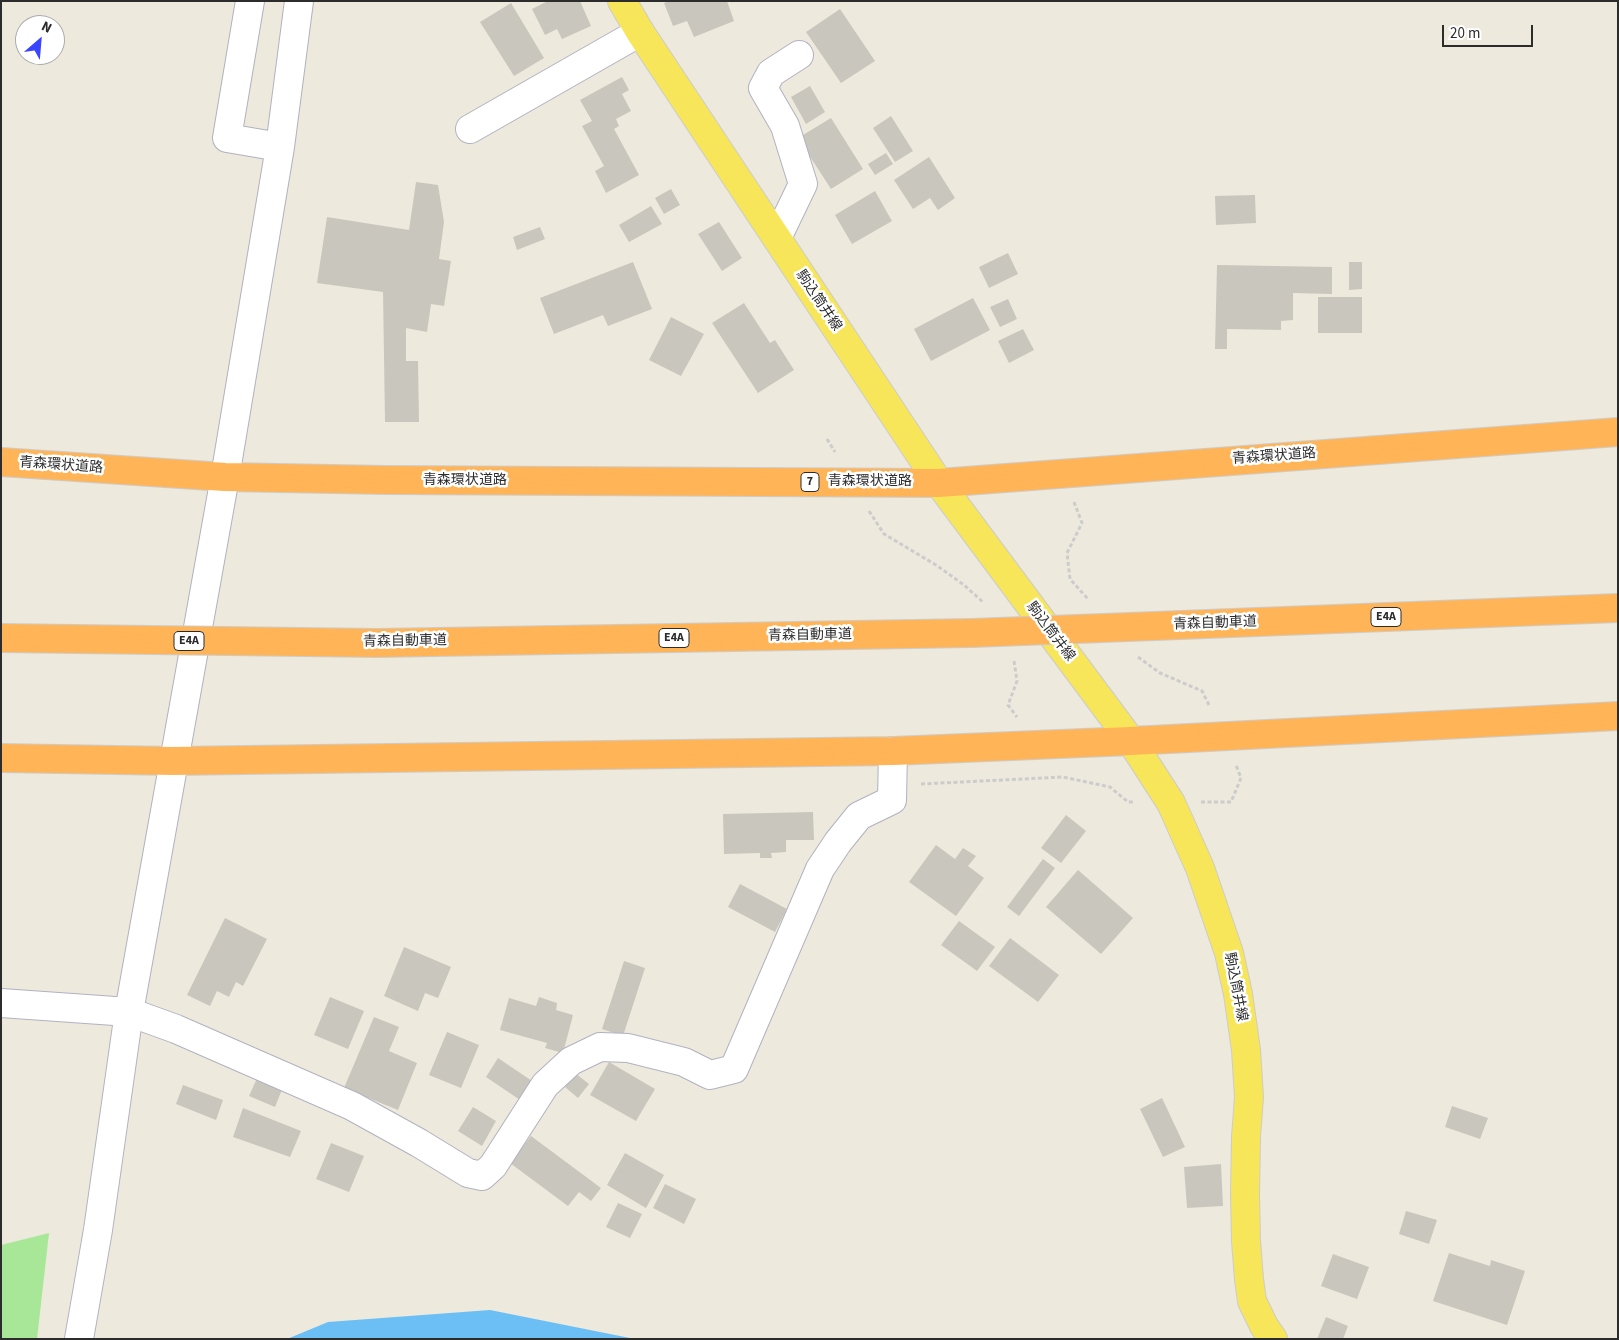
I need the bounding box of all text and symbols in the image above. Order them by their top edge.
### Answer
north arrow [15,15,65,65]
scale bar [1444,15,1535,47]
text: N [38,17,55,39]
text: 20 m [1450,23,1480,44]
street label: 駒込筒井線 [791,267,845,335]
street label: 青森環状道路 [1232,446,1316,468]
street label: 青森環状道路 [19,455,103,477]
road number: 7 [801,472,819,492]
street label: 青森環状道路 [423,473,507,489]
street label: 青森環状道路 [828,474,912,490]
street label: 駒込筒井線 [1022,599,1078,665]
road number: E4A [1371,608,1401,626]
street label: 青森自動車道 [1173,614,1257,634]
street label: 青森自動車道 [768,627,852,645]
road number: E4A [659,628,689,648]
road number: E4A [174,631,204,650]
street label: 青森自動車道 [363,633,447,651]
street label: 駒込筒井線 [1220,951,1250,1023]

